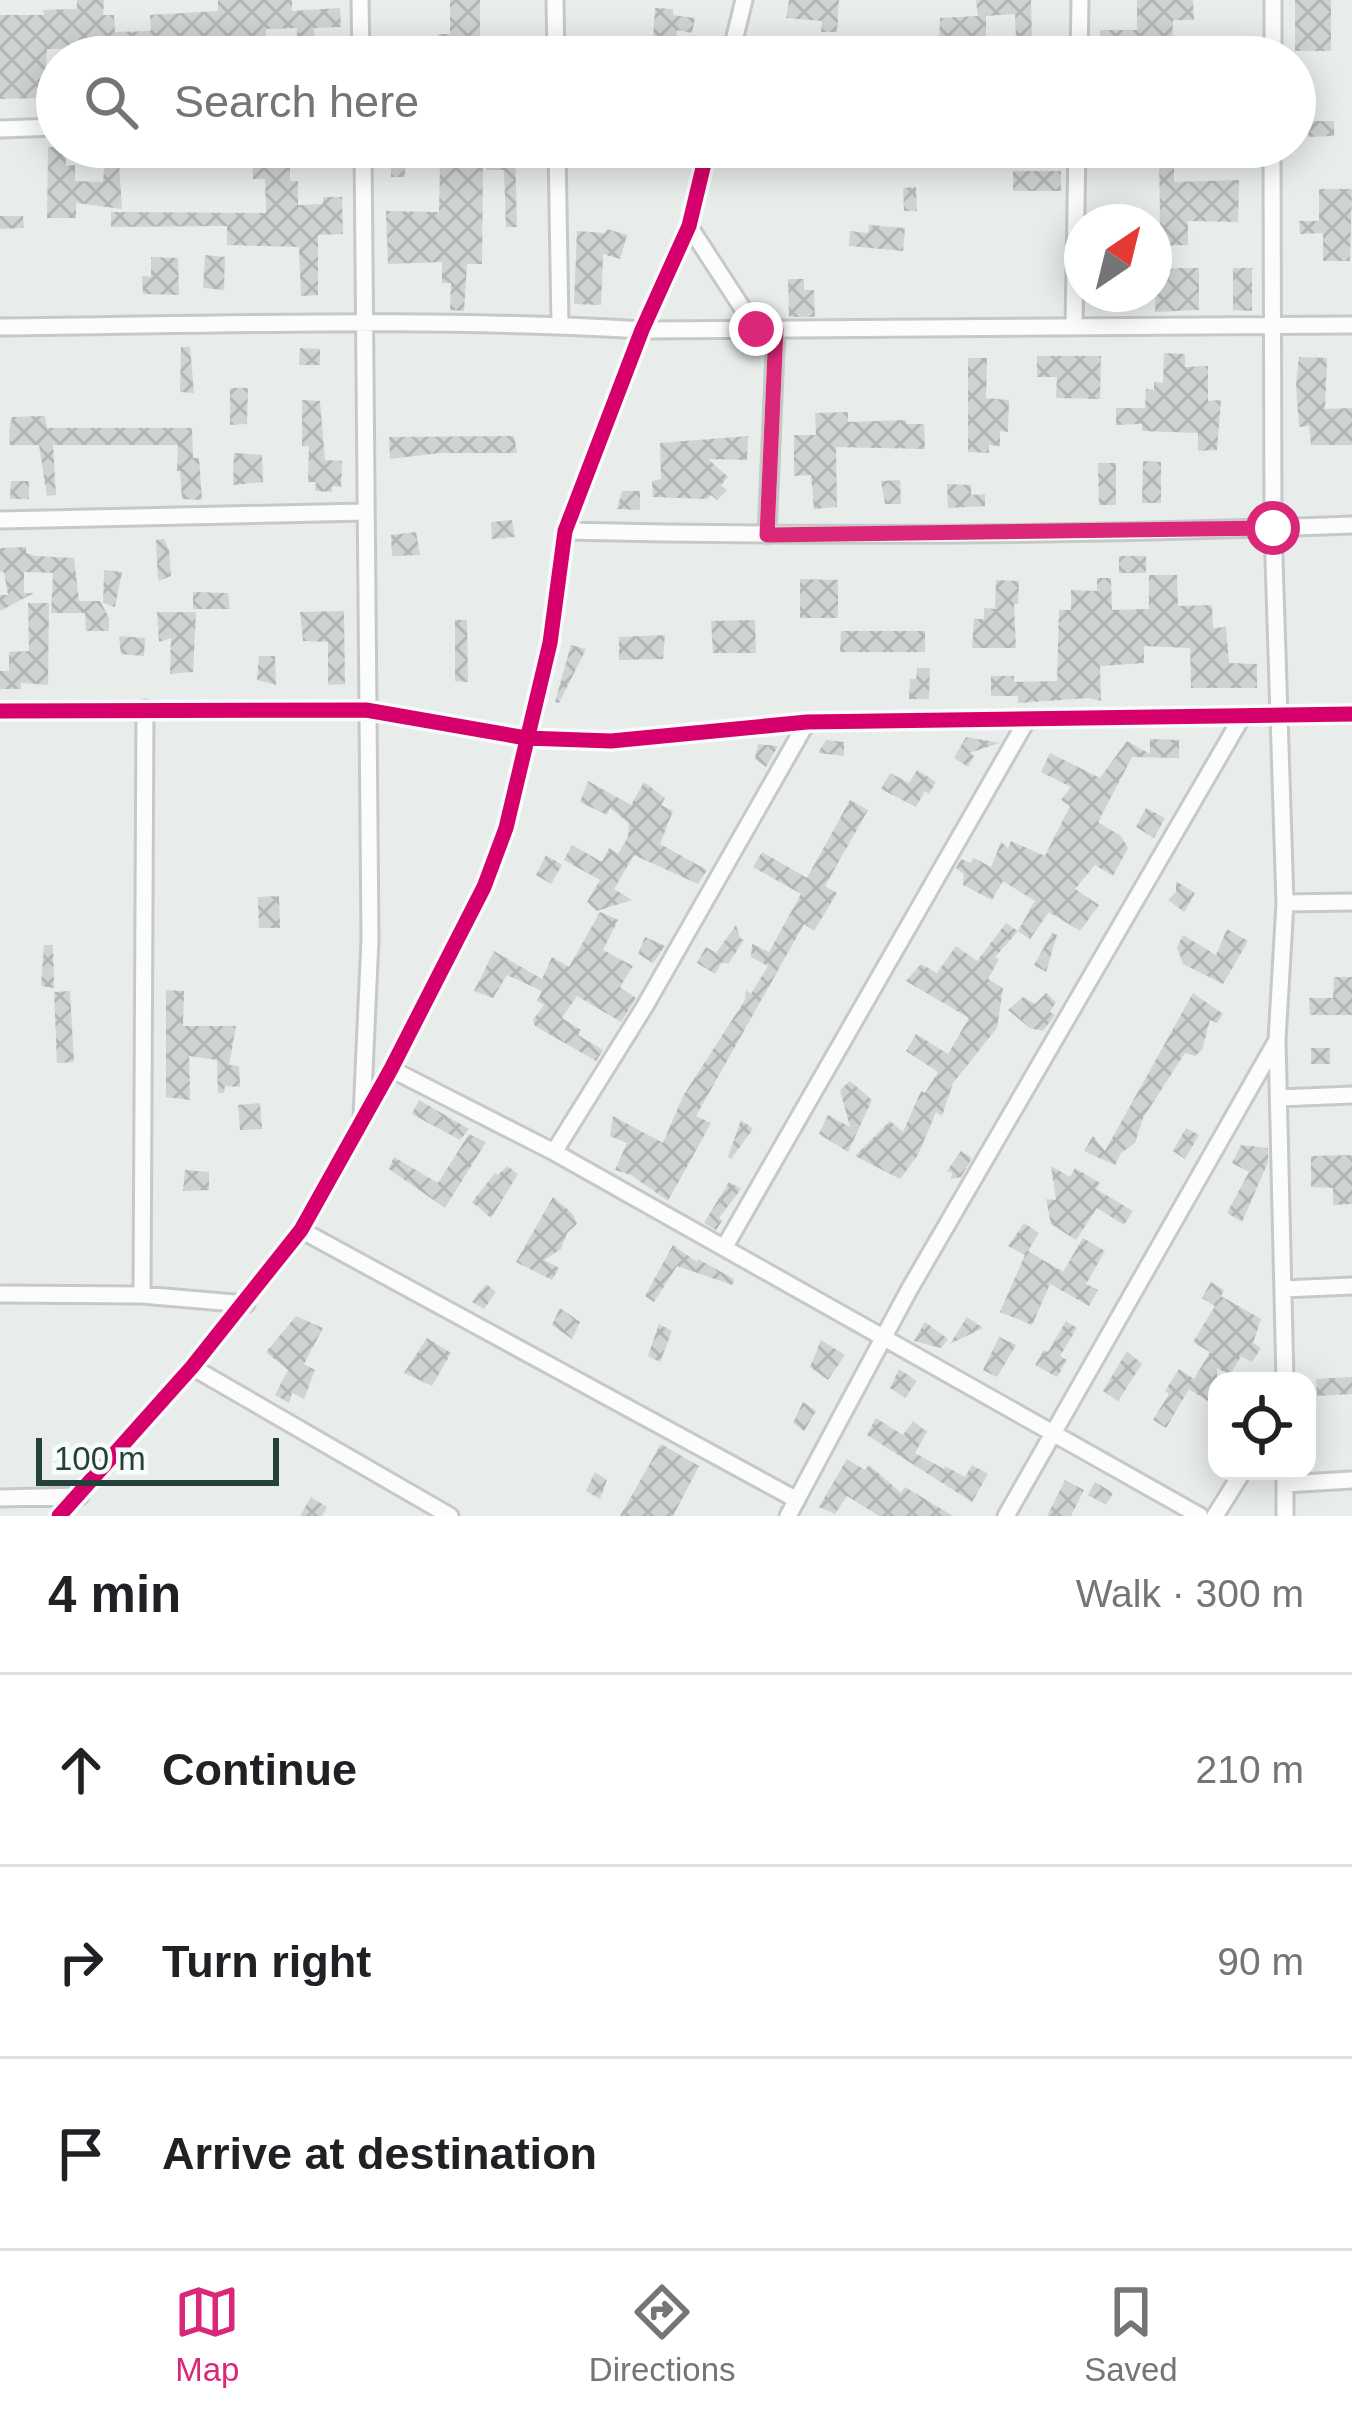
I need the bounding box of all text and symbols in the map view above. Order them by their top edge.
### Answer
search box [36,36,1316,168]
icon: search [78,69,144,135]
text: Search here [174,76,419,127]
north arrow [1064,204,1172,312]
route end [729,302,783,356]
route start [1246,501,1300,555]
map controls [1208,1372,1316,1480]
button: locate [1208,1372,1316,1480]
scale bar [36,1432,279,1485]
text: 100 m [54,1440,146,1477]
text: 4 min [48,1566,181,1623]
text: Walk · 300 m [1076,1572,1304,1615]
icon: ahead [48,1737,114,1803]
text: Continue [162,1744,357,1795]
text: 210 m [1196,1748,1304,1791]
icon: right [48,1929,114,1995]
text: Turn right [162,1936,371,1987]
text: 90 m [1217,1940,1304,1983]
icon: arrive [48,2121,114,2187]
text: Arrive at destination [162,2128,597,2179]
tab: Map [174,2279,240,2389]
tab: Directions [589,2279,736,2389]
tab: Saved [1084,2279,1178,2389]

